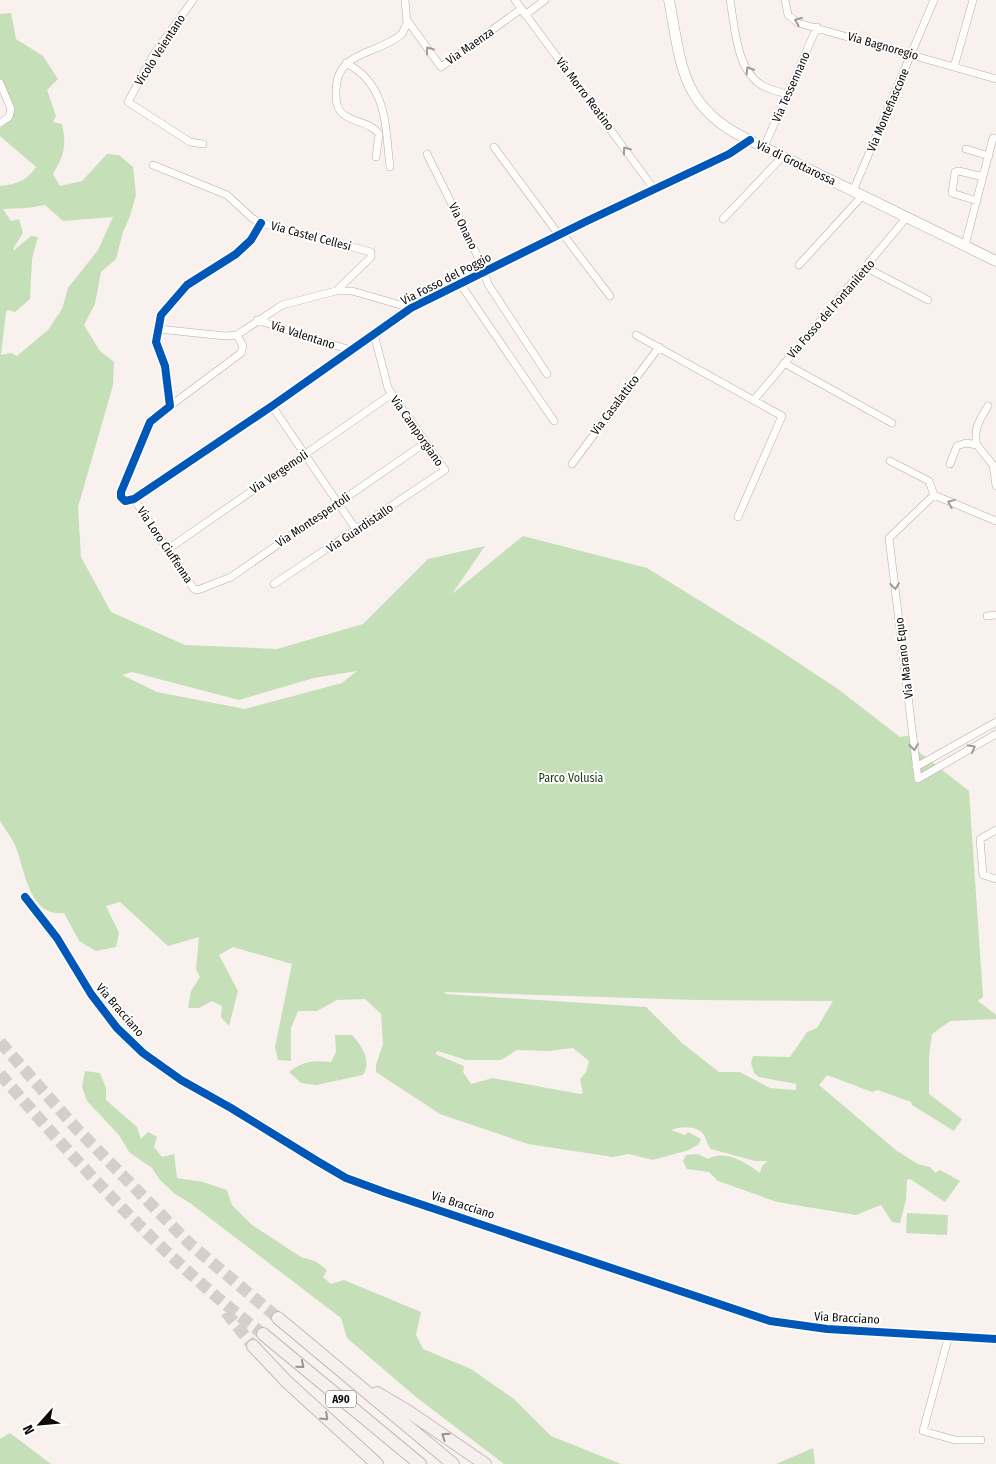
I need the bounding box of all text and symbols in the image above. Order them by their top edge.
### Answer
street label: Vicolo Veientano [132,12,188,88]
one-way arrow [794,17,803,28]
street label: Via Maenza [443,24,497,68]
street label: Via Bagnoregio [846,29,920,63]
one-way arrow [426,47,435,56]
street label: Via Tessennano [769,49,813,125]
street label: Via Morro Reatino [553,55,617,133]
street label: Via Montefiascone [864,66,912,154]
one-way arrow [745,67,755,76]
street label: Via di Grottarossa [754,138,838,188]
one-way arrow [623,146,632,156]
street label: Via Onano [446,200,480,252]
street label: Via Castel Cellesi [269,219,353,253]
street label: Via Fosso del Poggio [399,250,493,308]
street label: Via Fosso del Fontaniletto [784,257,878,361]
street label: Via Valentano [269,318,337,352]
street label: Via Casalattico [588,372,642,438]
street label: Via Camporgiano [388,393,446,469]
street label: Via Vergemoli [247,448,311,496]
street label: Via Montespertoli [273,490,353,550]
one-way arrow [947,498,956,509]
street label: Via Guardistallo [324,501,396,555]
street label: Via Loro Ciuffenna [134,504,196,586]
one-way arrow [889,582,900,590]
street label: Via Marano Equo [892,617,916,699]
one-way arrow [908,744,919,752]
one-way arrow [967,744,976,754]
park label: Parco Volusia [538,771,604,785]
street label: Via Bracciano [93,981,147,1039]
street label: Via Bracciano [430,1188,496,1222]
street label: Via Bracciano [814,1309,880,1327]
one-way arrow [295,1360,304,1368]
road number: A90 [326,1390,356,1408]
north arrow [15,1399,65,1449]
one-way arrow [320,1411,329,1420]
text: N [19,1422,38,1437]
one-way arrow [441,1433,450,1443]

